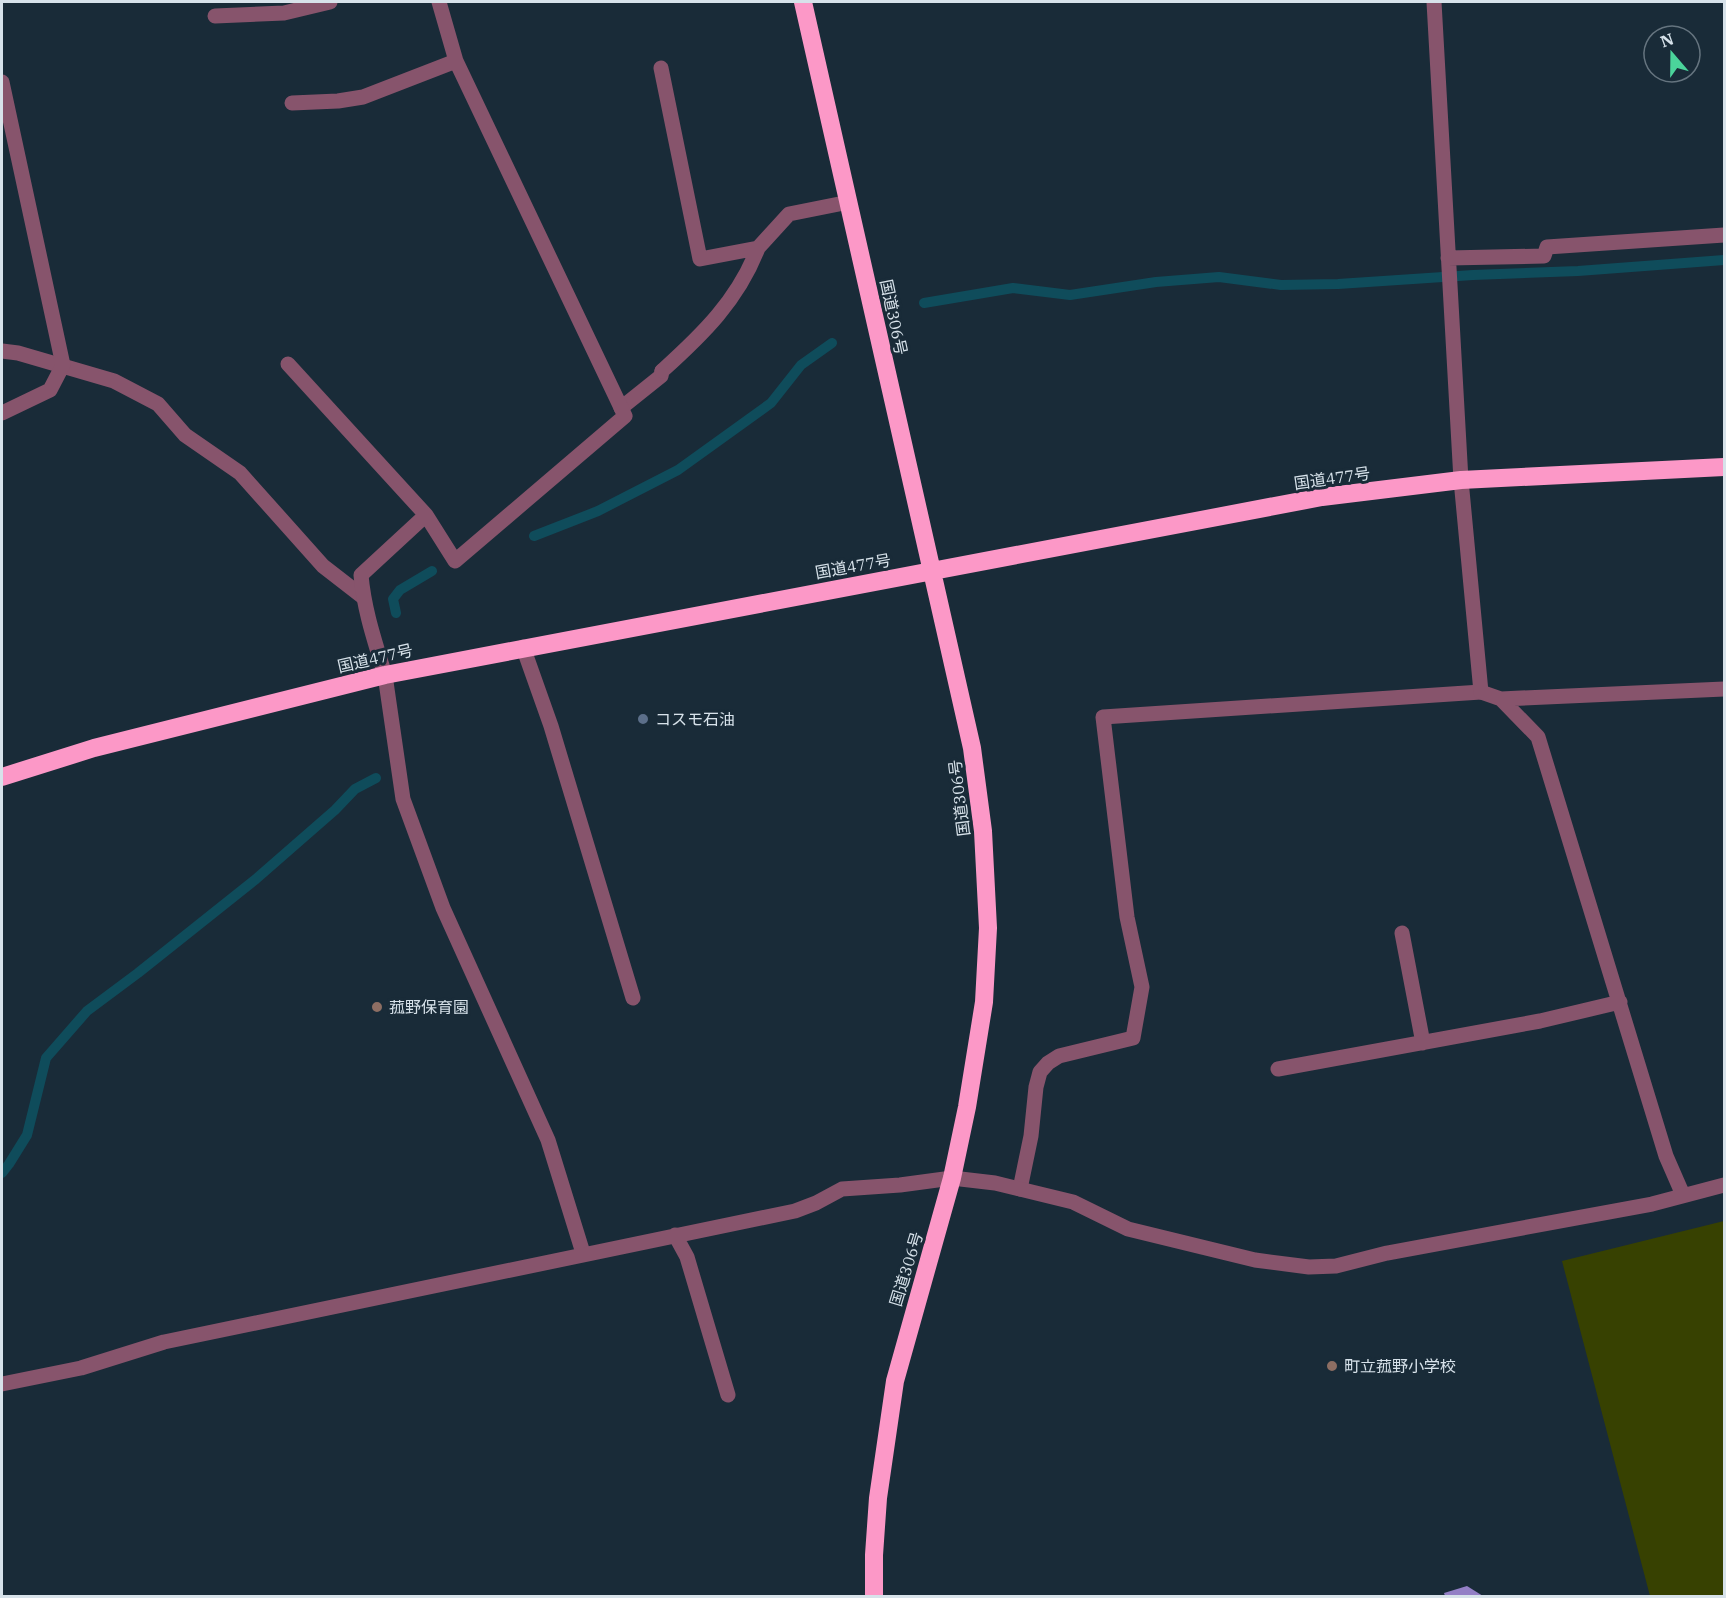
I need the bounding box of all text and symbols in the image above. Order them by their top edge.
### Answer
north arrow [1642,24,1702,84]
text: N [1658,28,1676,51]
street label: 国道306号 [876,277,912,357]
street label: 国道477号 [1293,463,1371,493]
street label: 国道477号 [813,549,893,583]
street label: 国道477号 [335,640,415,676]
place label: コスモ石油 [655,709,735,729]
marker: コスモ石油 [636,712,650,726]
street label: 国道306号 [944,759,974,837]
place label: 菰野保育園 [389,997,469,1017]
marker: 菰野保育園 [370,1000,384,1014]
street label: 国道306号 [885,1229,927,1309]
place label: 町立菰野小学校 [1344,1356,1456,1376]
marker: 町立菰野小学校 [1325,1359,1339,1373]

